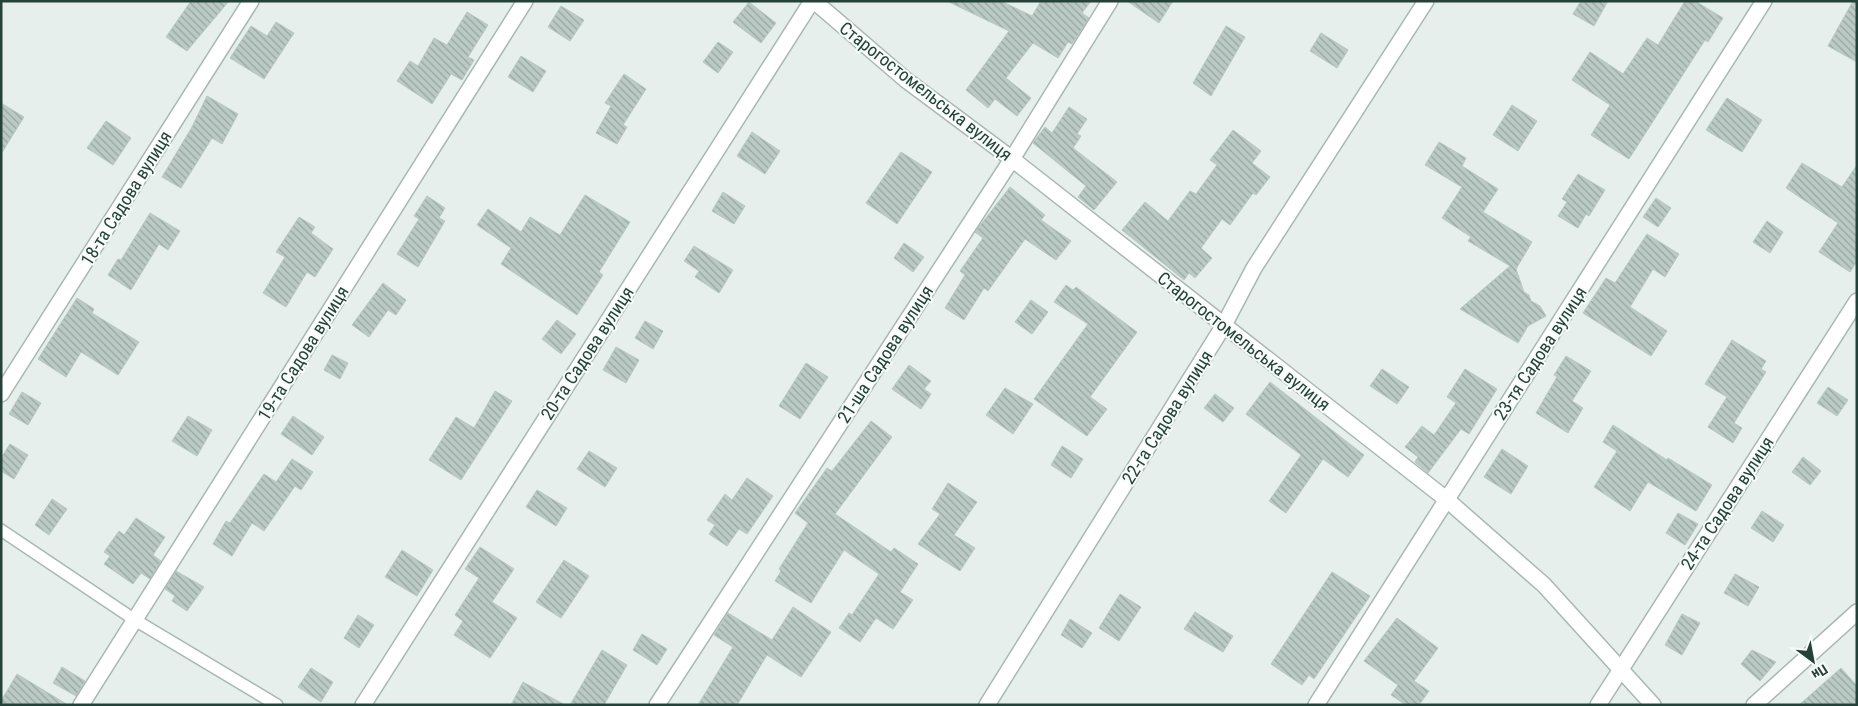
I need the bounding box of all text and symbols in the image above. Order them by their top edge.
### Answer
street label: Старогостомельська вулиця [835,17,1017,165]
street label: 18-та Садова вулиця [76,127,176,269]
street label: Старогостомельська вулиця [1153,267,1335,415]
street label: 21-ша Садова вулиця [833,281,937,427]
street label: 19-та Садова вулиця [253,282,353,424]
street label: 20-та Садова вулиця [536,282,638,424]
street label: 23-тя Садова вулиця [1489,282,1591,424]
street label: 22-га Садова вулиця [1117,346,1217,488]
street label: 24-та Садова вулиця [1676,432,1778,574]
north arrow [1788,636,1838,686]
text: Пн [1809,661,1831,683]

